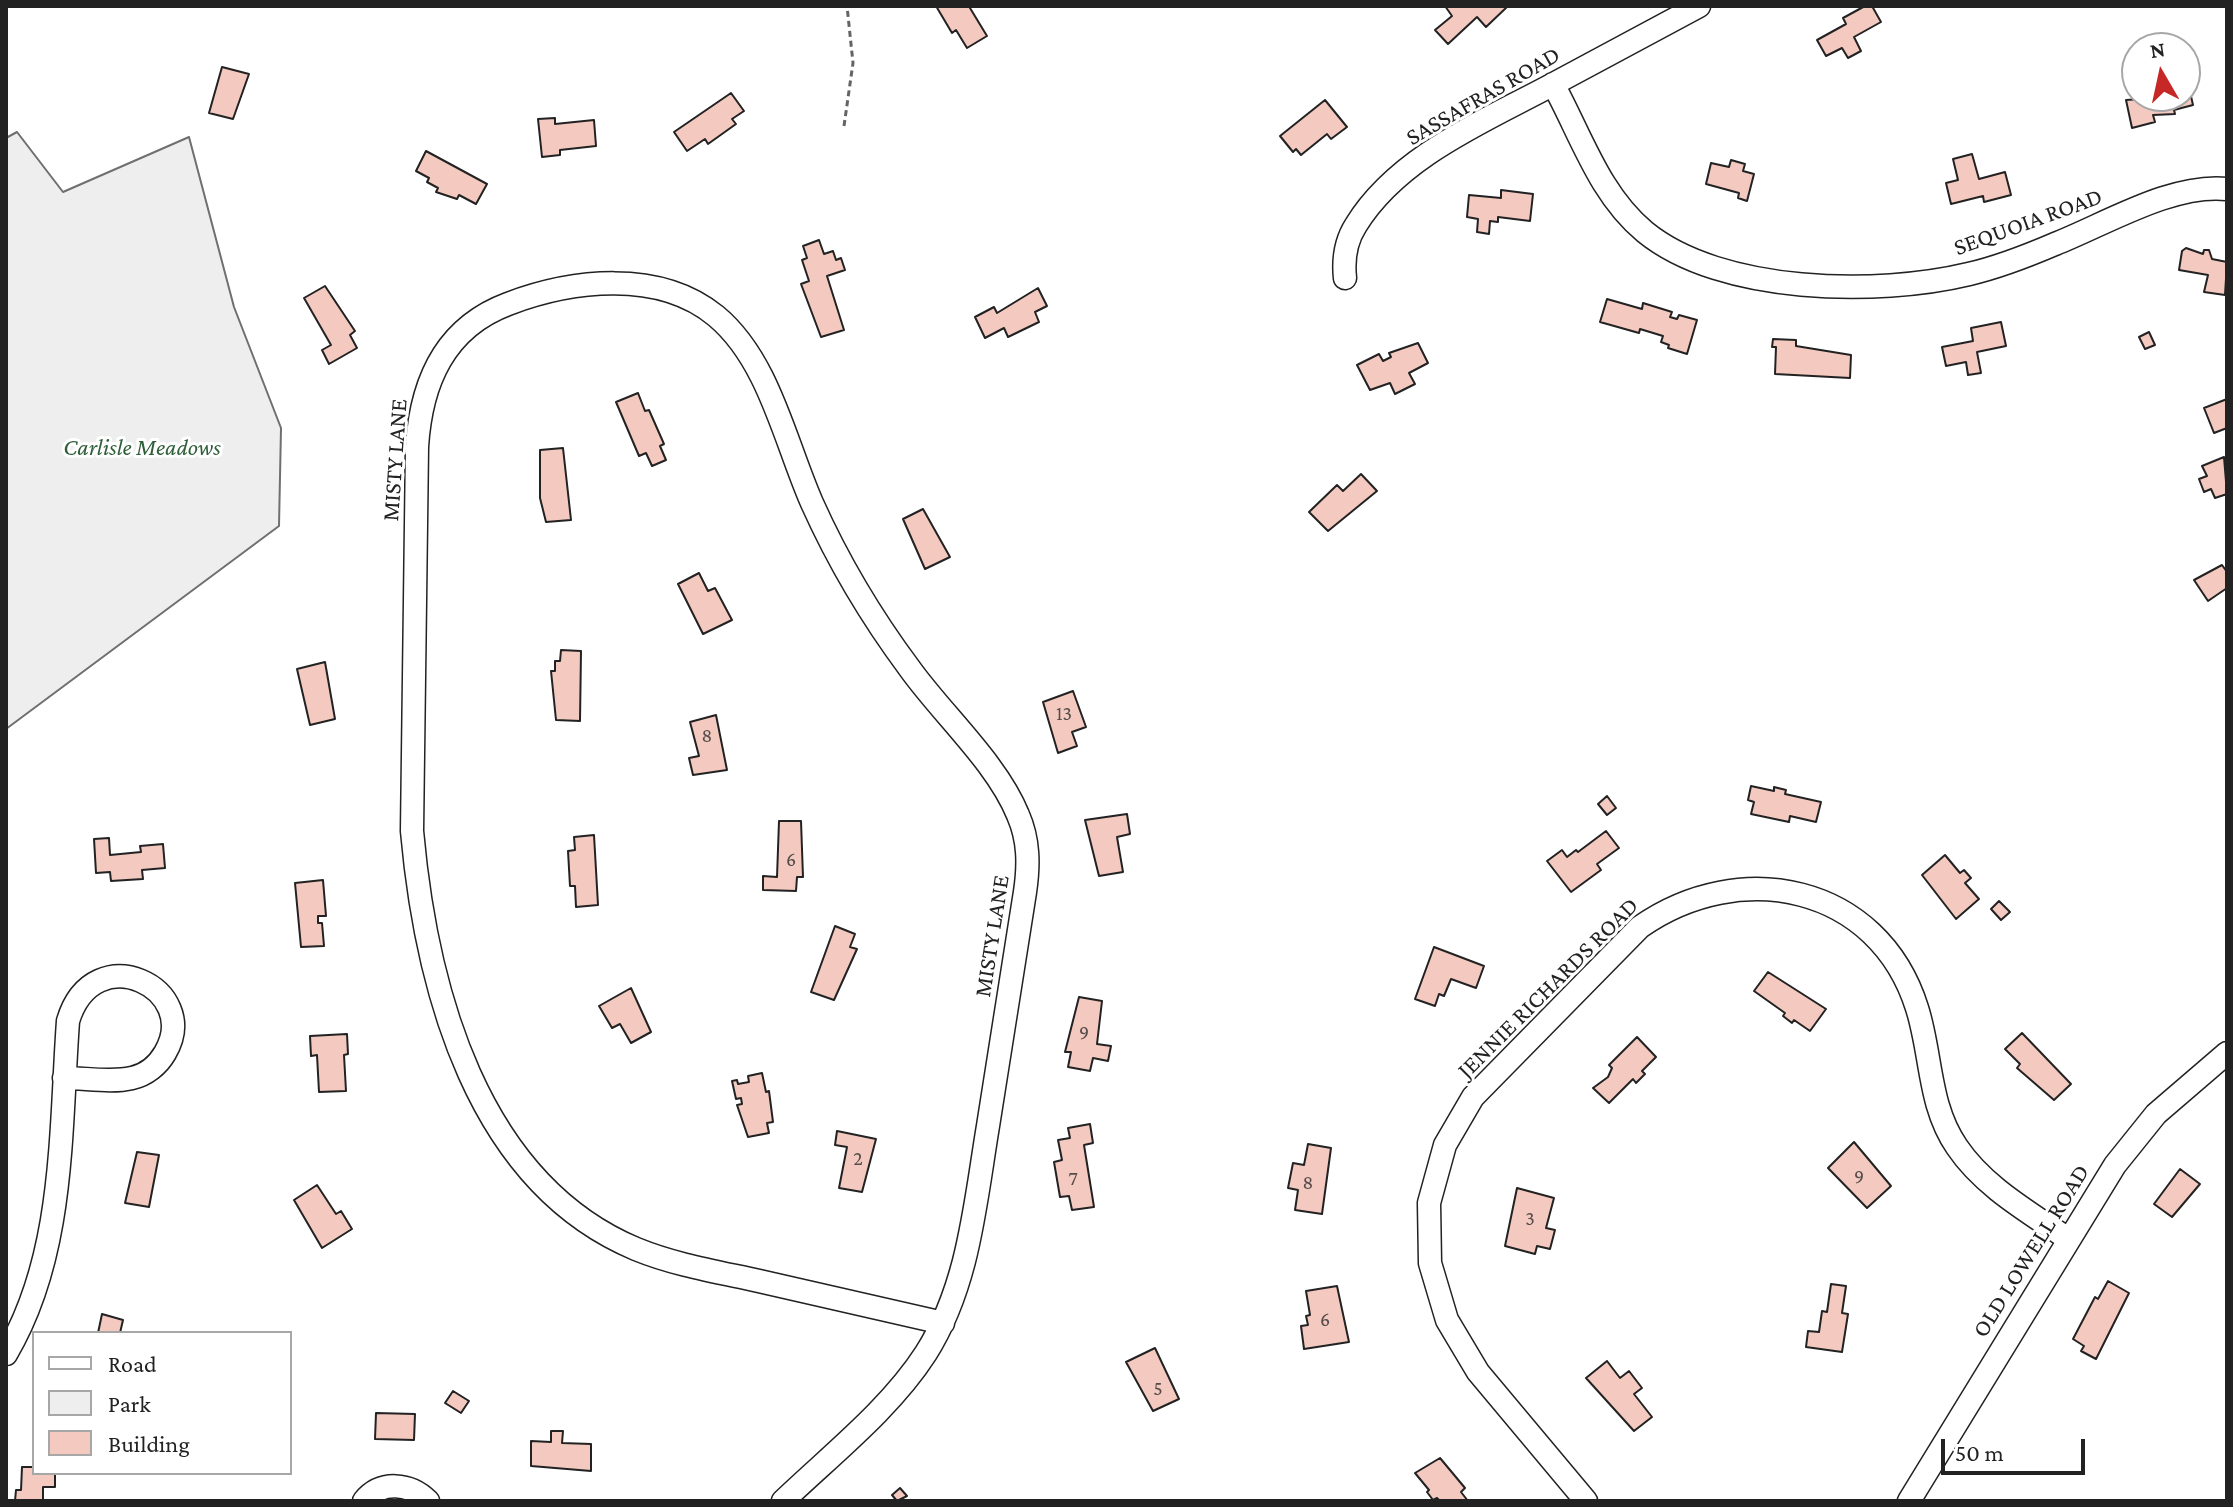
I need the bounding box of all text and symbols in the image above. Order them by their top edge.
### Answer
north arrow [2121,32,2201,112]
text: N [2148,36,2167,63]
street label: SASSAFRAS ROAD [1401,40,1565,152]
street label: SEQUOIA ROAD [1950,182,2106,262]
street label: MISTY LANE [376,398,414,522]
park label: Carlisle Meadows [63,434,221,462]
house number: 13 [1056,702,1072,726]
house number: 8 [702,724,712,748]
house number: 6 [786,848,796,872]
street label: MISTY LANE [968,873,1016,999]
street label: JENNIE RICHARDS ROAD [1451,891,1645,1085]
house number: 9 [1079,1021,1089,1045]
house number: 2 [853,1147,863,1171]
street label: OLD LOWELL ROAD [1966,1159,2096,1343]
house number: 9 [1854,1165,1864,1189]
house number: 7 [1068,1167,1078,1191]
house number: 8 [1303,1171,1313,1195]
house number: 3 [1525,1207,1535,1231]
house number: 6 [1320,1308,1330,1332]
legend [32,1331,292,1475]
text: Road [108,1350,157,1377]
house number: 5 [1153,1377,1163,1401]
text: Park [108,1390,151,1417]
scale bar [1945,1423,2089,1473]
text: Building [108,1430,190,1457]
text: 50 m [1955,1439,2004,1466]

